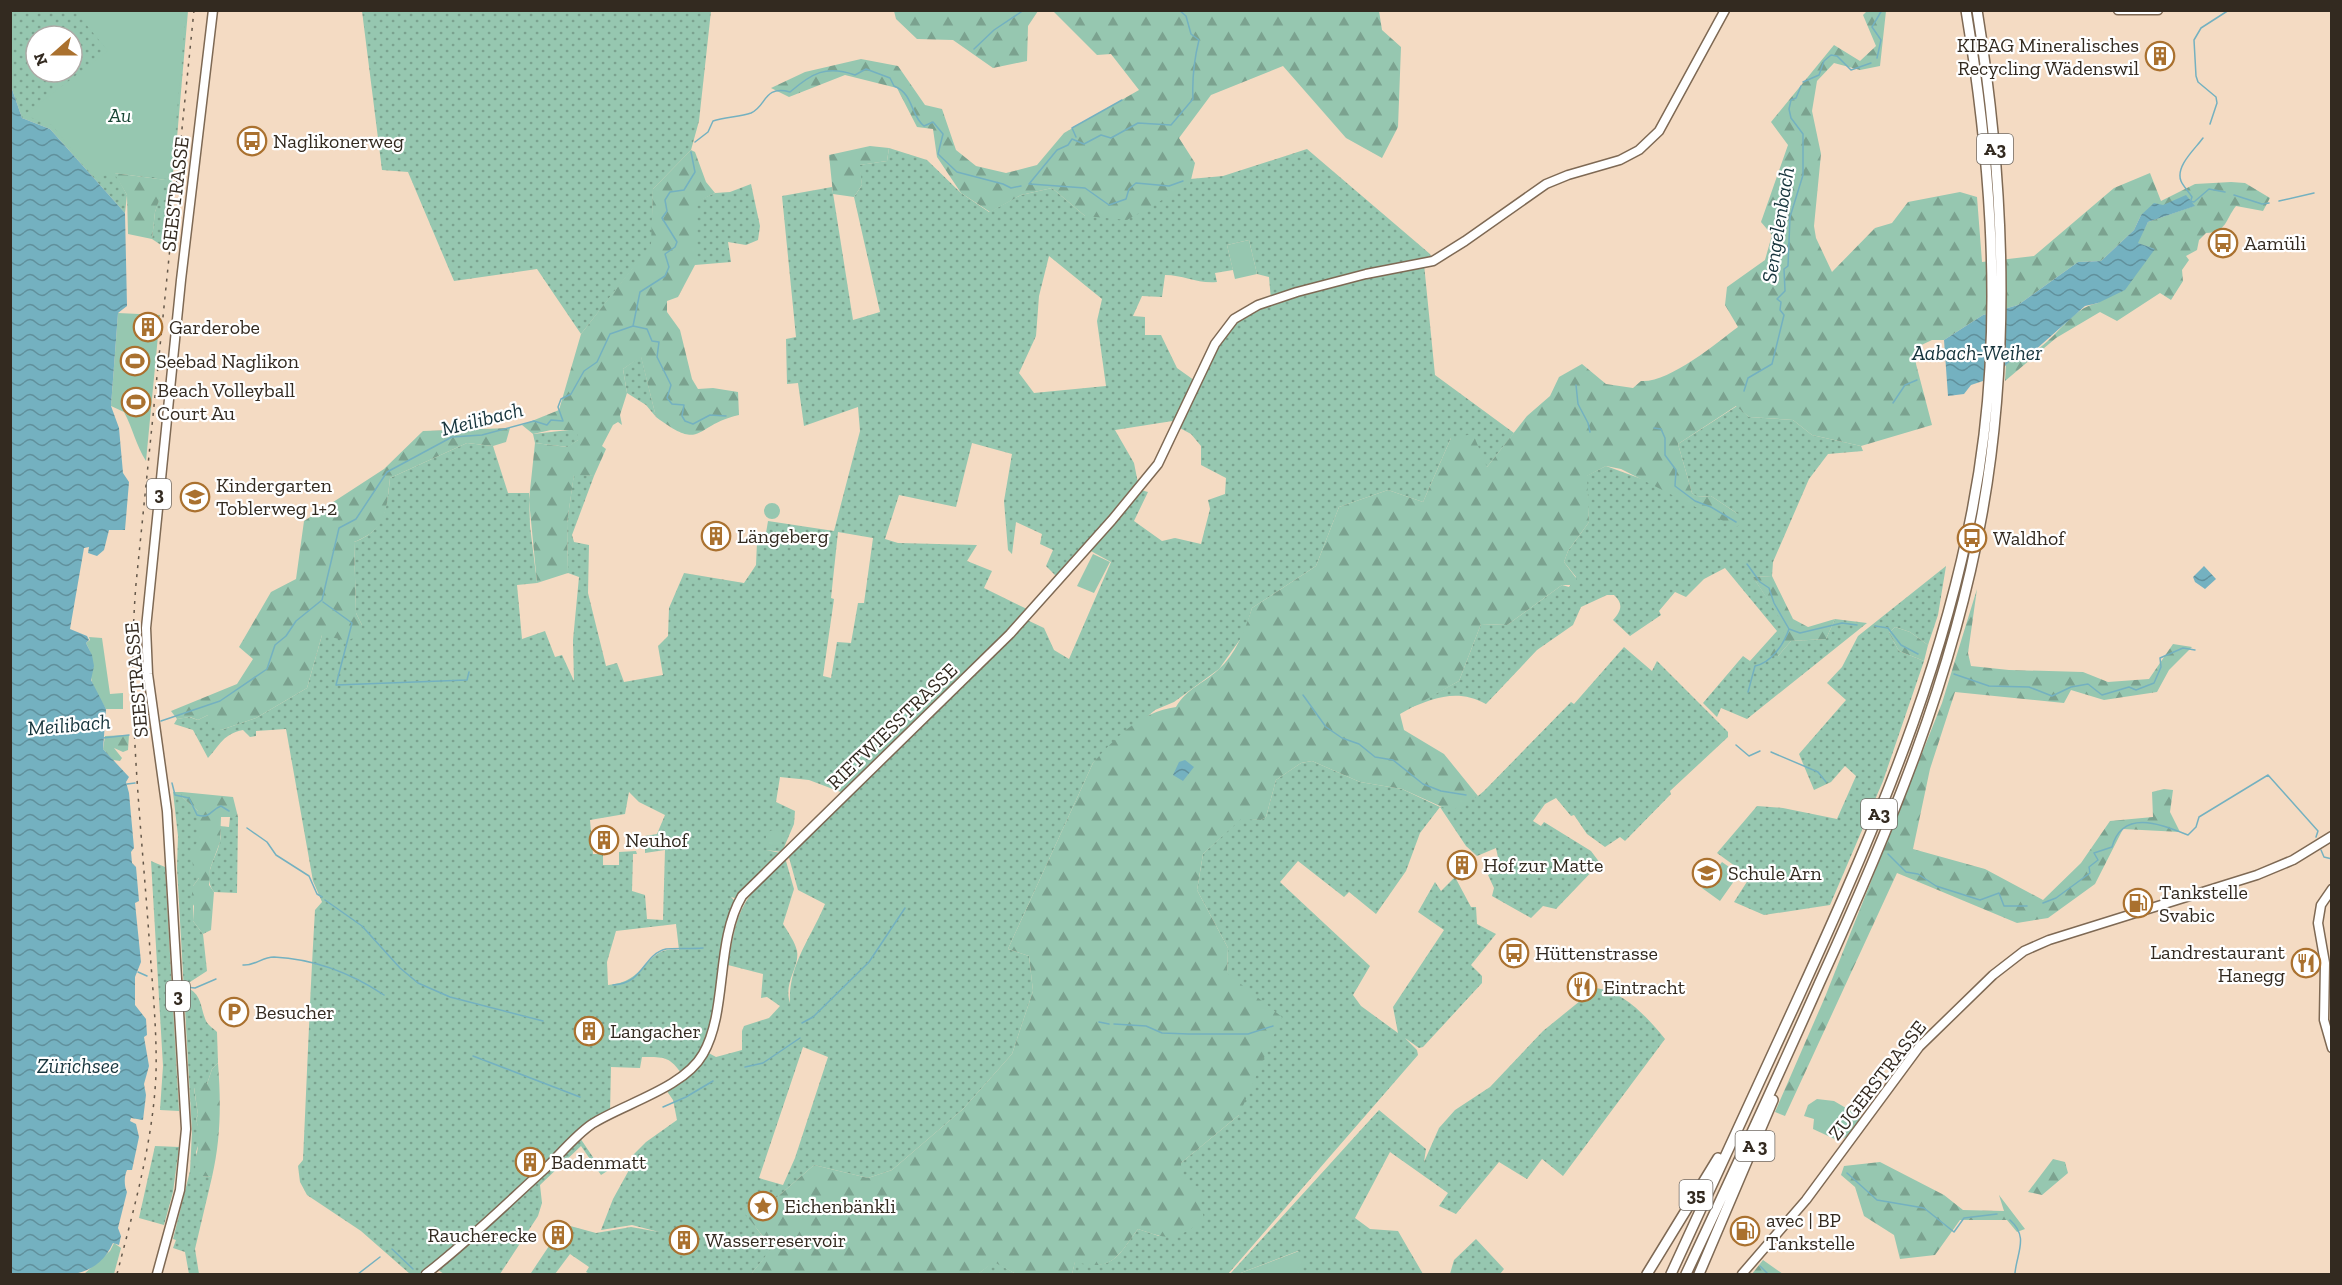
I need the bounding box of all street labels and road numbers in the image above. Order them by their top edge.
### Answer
road number: A3 [1977,134,2013,164]
street label: SEESTRASSE [156,135,194,253]
road number: 3 [147,479,171,509]
street label: SEESTRASSE [119,621,153,739]
street label: RIETWIESSTRASSE [822,658,962,794]
road number: A3 [1861,799,1897,829]
road number: 3 [166,981,190,1011]
street label: ZUGERSTRASSE [1823,1015,1931,1145]
road number: A 3 [1736,1131,1774,1161]
road number: 35 [1680,1180,1712,1210]

